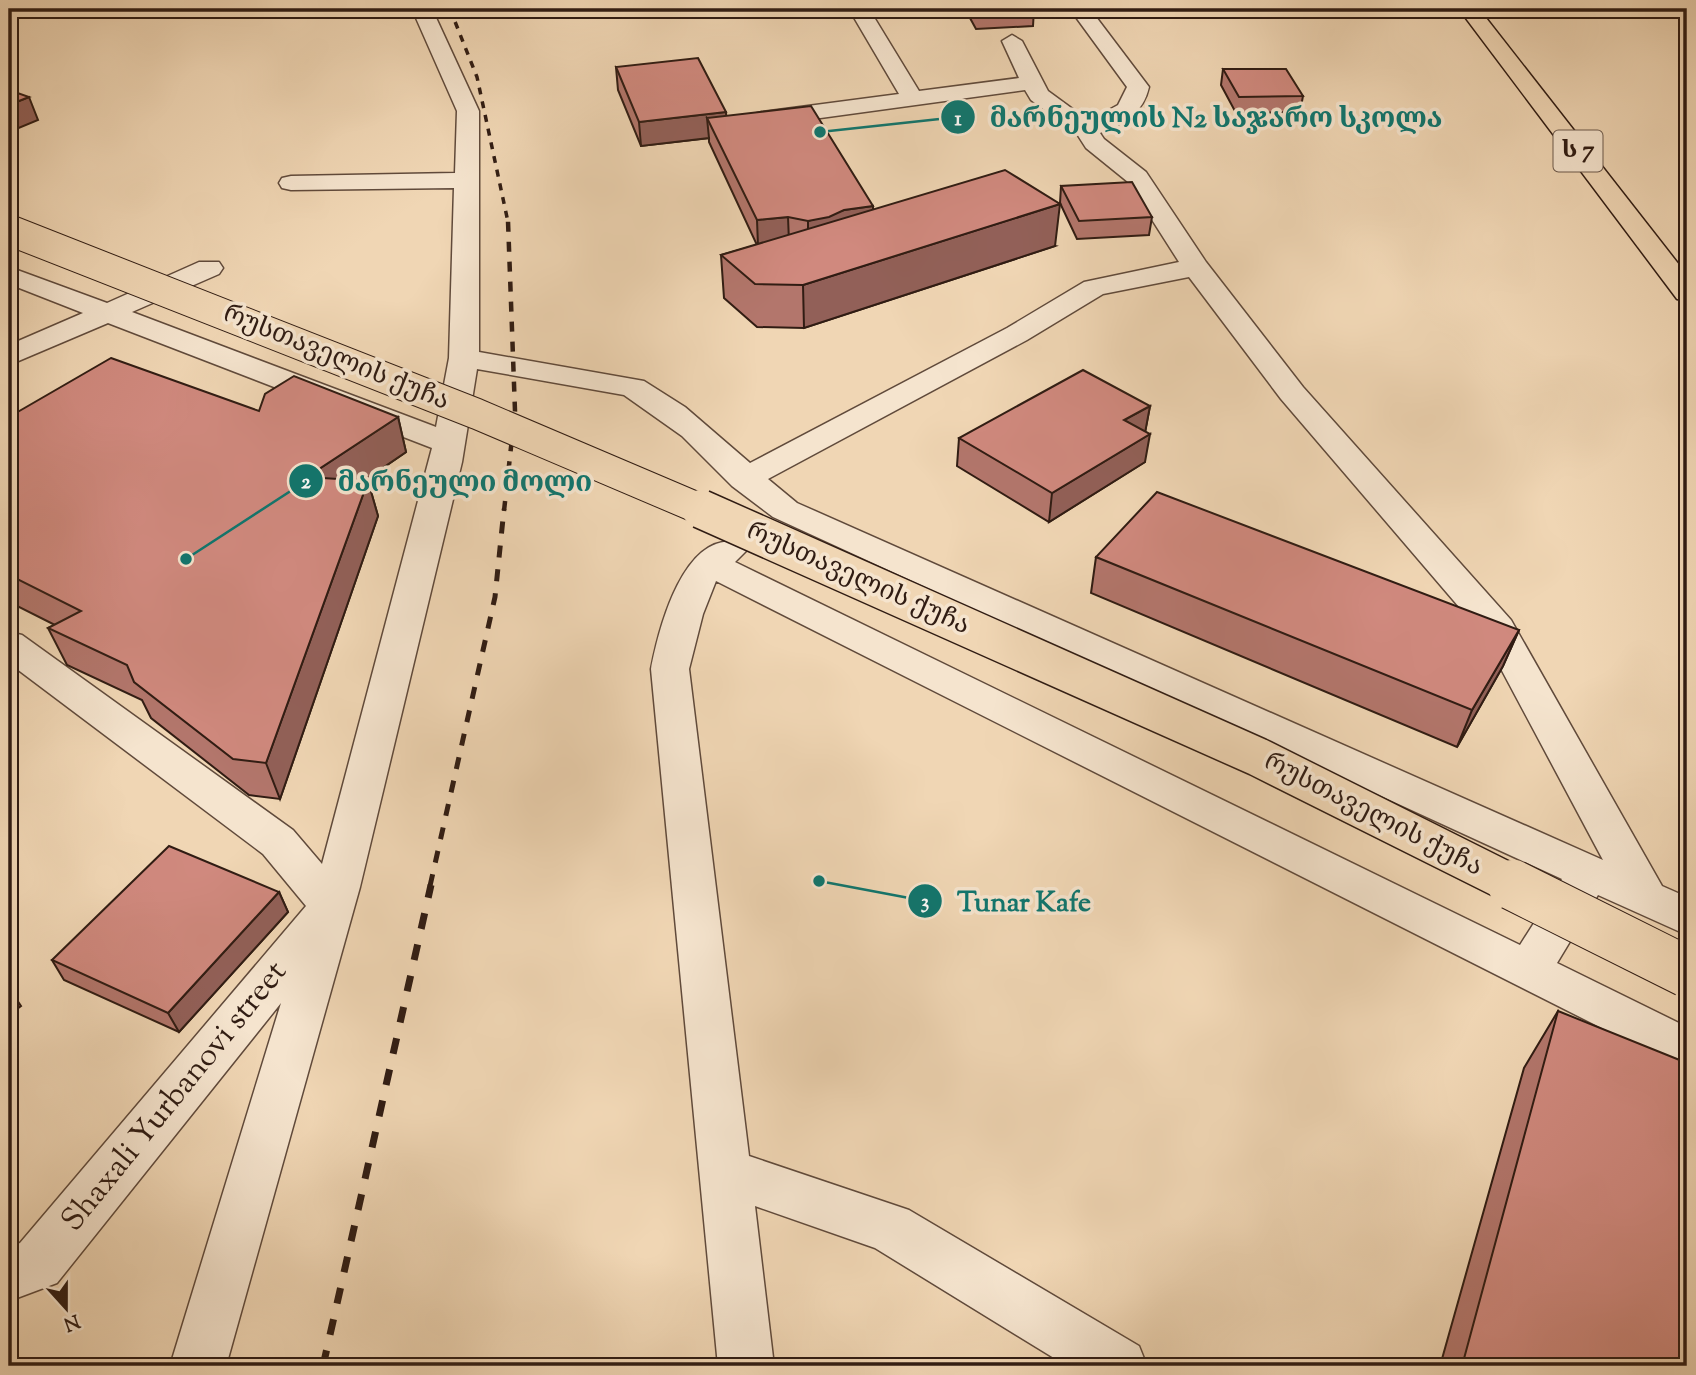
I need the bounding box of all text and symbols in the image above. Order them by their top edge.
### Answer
callout: მარნეულის N2 საჯარო სკოლა [941,93,1457,142]
text: მარნეულის N2 საჯარო სკოლა [990,100,1442,140]
text: 1 [954,105,962,135]
road number: ს 7 [1554,131,1602,172]
street label: რუსთაველის ქუჩა [217,296,455,420]
callout: მარნეული მოლი [288,457,606,506]
text: მარნეული მოლი [338,464,592,504]
text: 2 [301,468,311,498]
street label: რუსთაველის ქუჩა [740,513,976,645]
street label: რუსთაველის ქუჩა [1257,744,1489,886]
callout: Tunar Kafe [908,876,1105,925]
text: Tunar Kafe [957,884,1091,924]
text: 3 [921,888,929,918]
street label: Shaxali Yurbanovi street [51,952,299,1242]
north arrow [32,1274,102,1344]
text: N [59,1306,83,1337]

